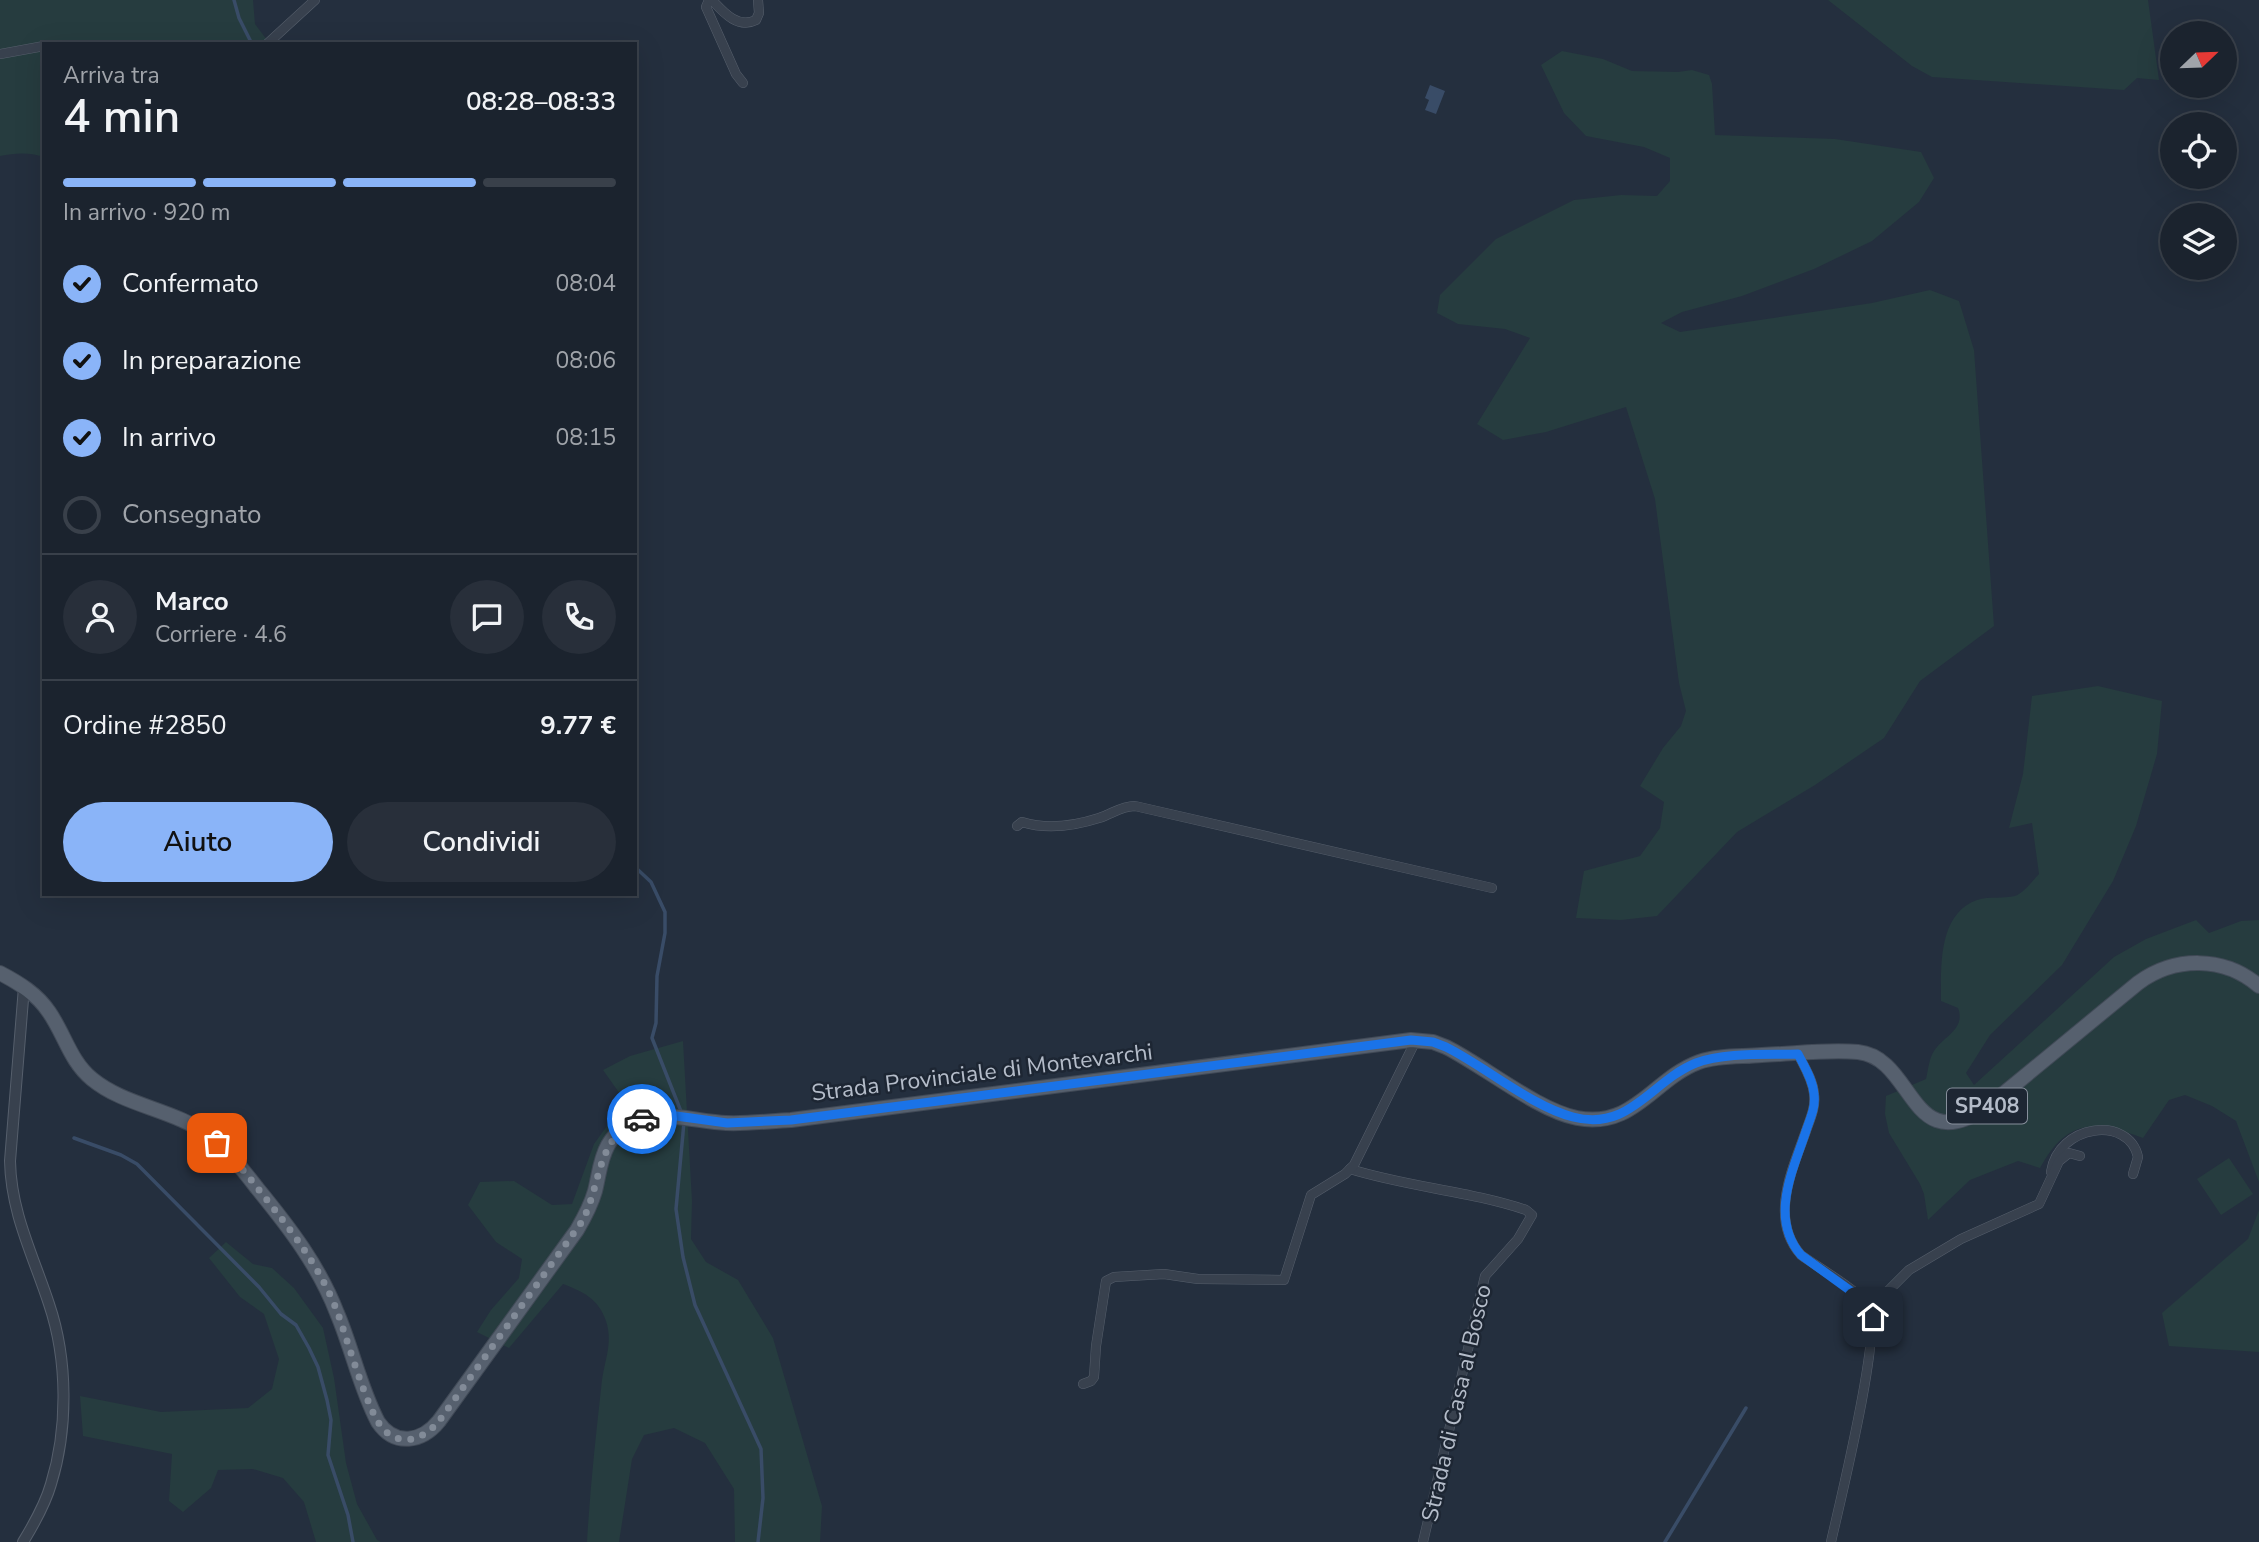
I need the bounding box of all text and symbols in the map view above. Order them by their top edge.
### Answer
north arrow [2160,21,2236,98]
map controls [2160,21,2237,280]
text: Arriva tra [63,60,160,91]
text: 08:28–08:33 [466,84,616,119]
text: 4 min [63,85,180,148]
button: locate [2160,112,2237,189]
text: In arrivo · 920 m [63,197,230,228]
button: layers [2160,203,2237,280]
icon: check [63,265,101,303]
text: Confermato [122,266,259,301]
text: 08:04 [556,268,616,299]
icon: check [63,342,101,380]
text: In preparazione [122,343,301,378]
text: 08:06 [556,345,616,376]
icon: check [63,419,101,457]
text: In arrivo [122,420,216,455]
text: 08:15 [556,422,616,453]
text: Consegnato [122,497,261,532]
button: person [63,580,137,654]
button: chat [450,580,524,654]
button: phone [542,580,616,654]
text: Marco [155,584,229,619]
text: Corriere · 4.6 [155,619,287,650]
text: Ordine #2850 [63,708,227,743]
text: 9.77 € [540,708,616,743]
button: Aiuto [63,802,333,882]
button: Condividi [347,802,616,882]
street label: Strada Provinciale di Montevarchi [810,1036,1154,1109]
courier [607,1084,677,1154]
road number: SP408 [1947,1088,2027,1124]
icon: car [623,1100,661,1138]
pin [187,1113,247,1173]
icon: bag [198,1124,236,1162]
street label: Strada di Casa al Bosco [1414,1281,1499,1525]
pin [1843,1287,1903,1347]
icon: home [1854,1298,1892,1336]

